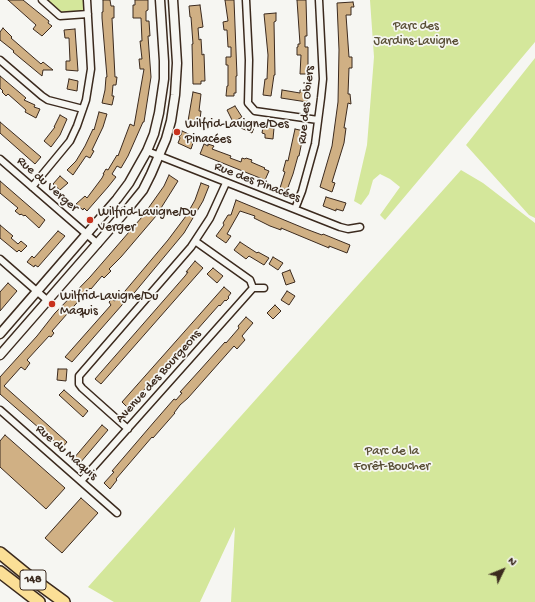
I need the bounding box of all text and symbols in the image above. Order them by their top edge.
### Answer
park label: Parc des Jardins-Lavigne [374,19,458,50]
street label: Rue des Obiers [295,65,319,145]
place label: Wilfrid-Lavigne/Des Pinacées [185,117,289,148]
marker: Wilfrid-Lavigne/Des Pinacées [172,127,182,137]
street label: Rue du Verger [13,154,81,216]
street label: Rue des Pinacées [212,159,302,207]
place label: Wilfrid-Lavigne/Du Verger [98,205,196,236]
marker: Wilfrid-Lavigne/Du Verger [85,215,95,225]
place label: Wilfrid-Lavigne/Du Maquis [60,289,158,320]
marker: Wilfrid-Lavigne/Du Maquis [47,299,57,309]
street label: Avenue des Bourgeons [113,327,205,427]
street label: Rue du Maquis [32,422,100,484]
park label: Parc de la Forêt-Boucher [354,444,430,475]
north arrow [483,550,523,590]
text: N [505,555,519,569]
road number: 148 [20,570,46,590]

